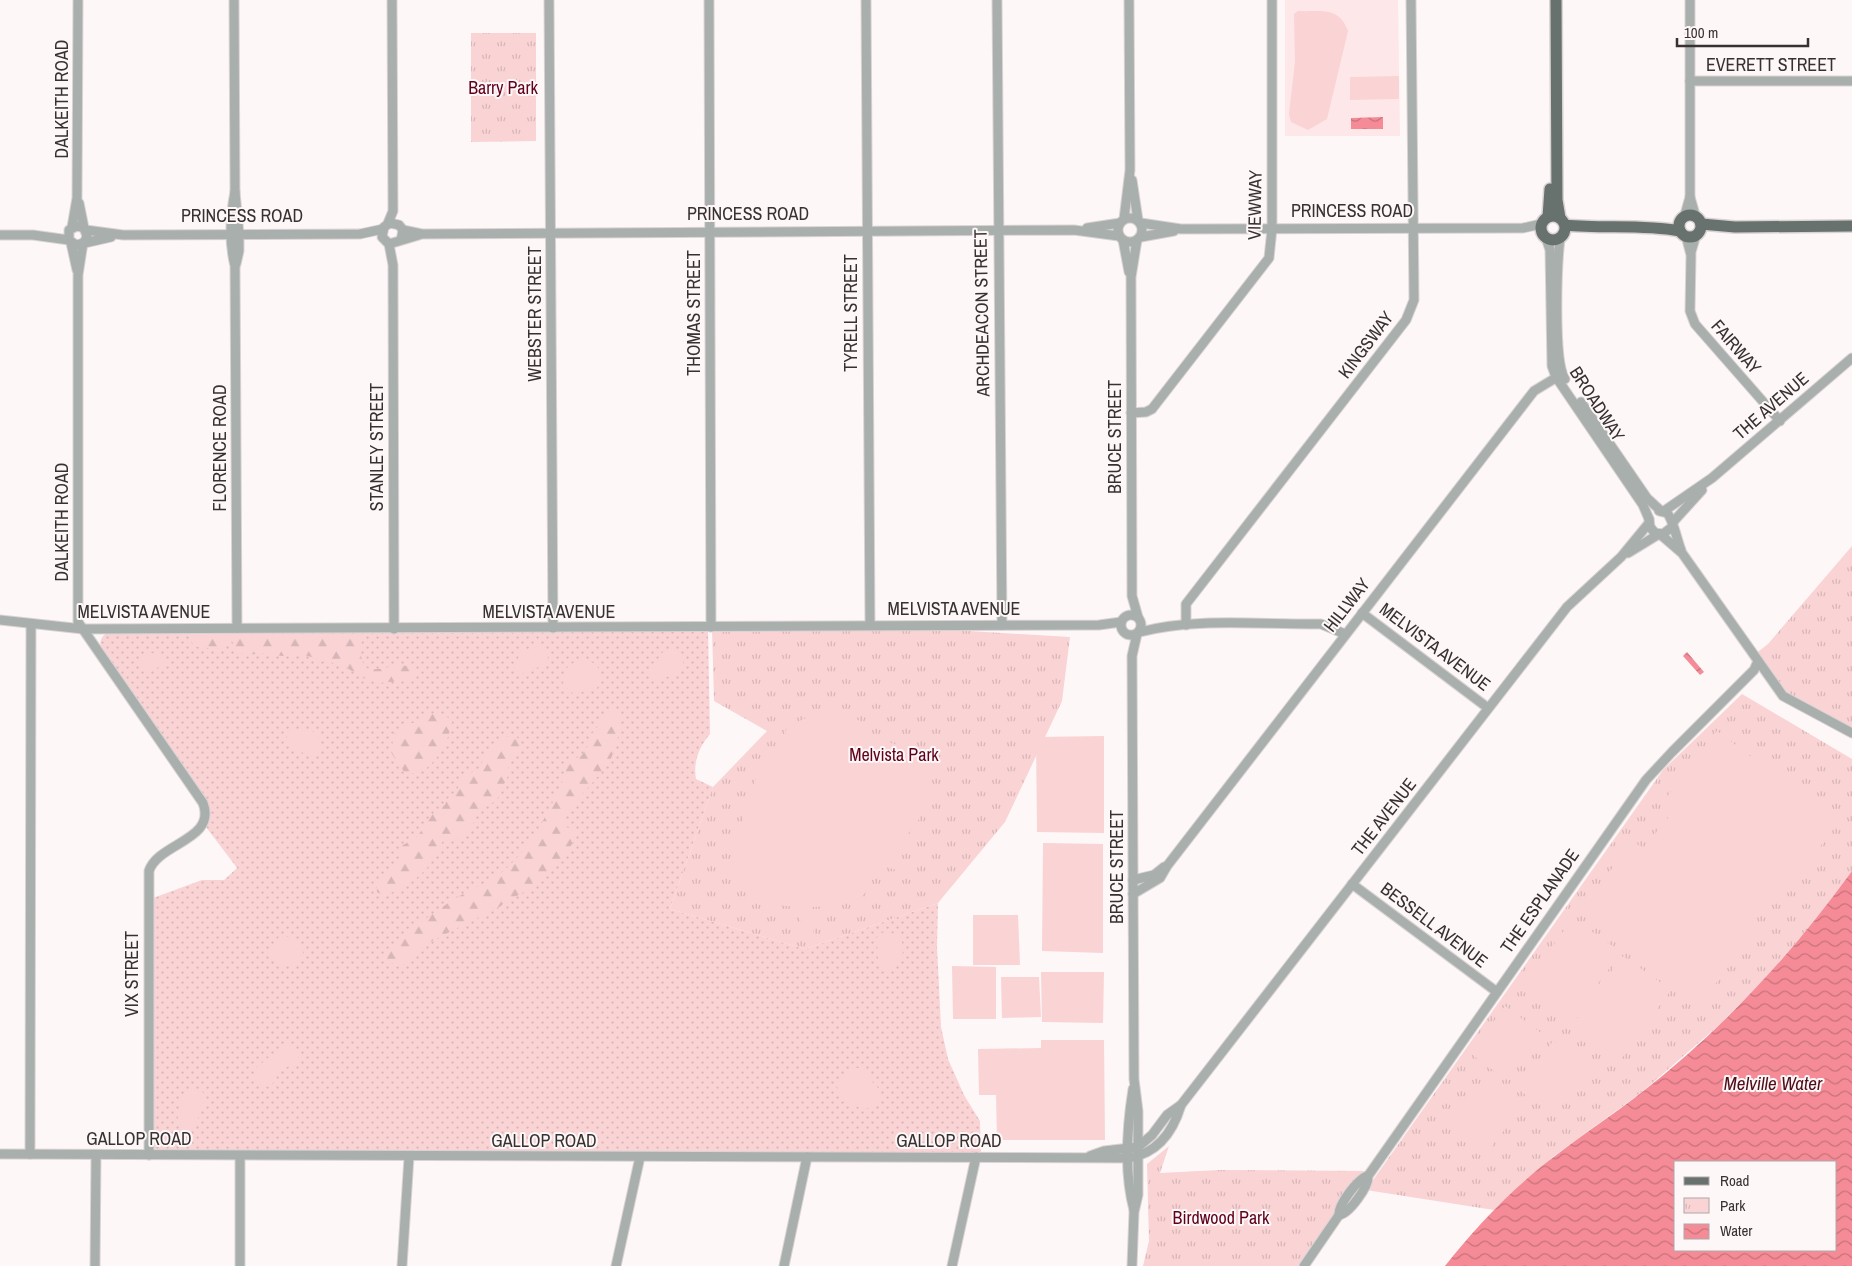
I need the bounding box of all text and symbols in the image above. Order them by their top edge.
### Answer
scale bar [1677,15,1808,47]
text: 100 m [1684,22,1718,43]
street label: DALKEITH ROAD [49,40,74,158]
street label: EVERETT STREET [1706,52,1836,77]
park label: Barry Park [468,75,538,100]
street label: VIEWWAY [1241,170,1268,240]
street label: PRINCESS ROAD [1291,198,1413,223]
street label: PRINCESS ROAD [687,201,809,226]
street label: PRINCESS ROAD [181,203,303,228]
street label: ARCHDEACON STREET [968,229,995,398]
street label: WEBSTER STREET [522,246,547,382]
street label: THOMAS STREET [681,250,706,376]
street label: TYRELL STREET [838,254,863,372]
street label: KINGSWAY [1332,306,1399,383]
street label: FAIRWAY [1706,314,1767,379]
street label: BROADWAY [1564,361,1631,446]
street label: THE AVENUE [1728,366,1814,445]
street label: BRUCE STREET [1102,380,1127,494]
street label: STANLEY STREET [364,383,389,511]
street label: FLORENCE ROAD [207,384,232,512]
street label: DALKEITH ROAD [49,463,74,581]
street label: HILLWAY [1318,572,1376,637]
street label: MELVISTA AVENUE [888,596,1020,621]
street label: MELVISTA AVENUE [1375,597,1496,697]
street label: MELVISTA AVENUE [78,599,210,624]
street label: MELVISTA AVENUE [483,599,615,624]
park label: Melvista Park [849,742,939,767]
street label: THE AVENUE [1345,773,1422,861]
street label: BRUCE STREET [1104,810,1129,924]
street label: THE ESPLANADE [1494,843,1585,958]
street label: BESSELL AVENUE [1376,876,1493,973]
street label: VIX STREET [119,931,144,1017]
water label: Melville Water [1724,1070,1823,1096]
street label: GALLOP ROAD [86,1126,192,1151]
street label: GALLOP ROAD [491,1128,597,1153]
street label: GALLOP ROAD [896,1128,1002,1153]
legend [1674,1161,1837,1251]
text: Road [1720,1170,1749,1191]
text: Park [1720,1195,1746,1216]
park label: Birdwood Park [1173,1205,1270,1230]
text: Water [1720,1220,1752,1241]

